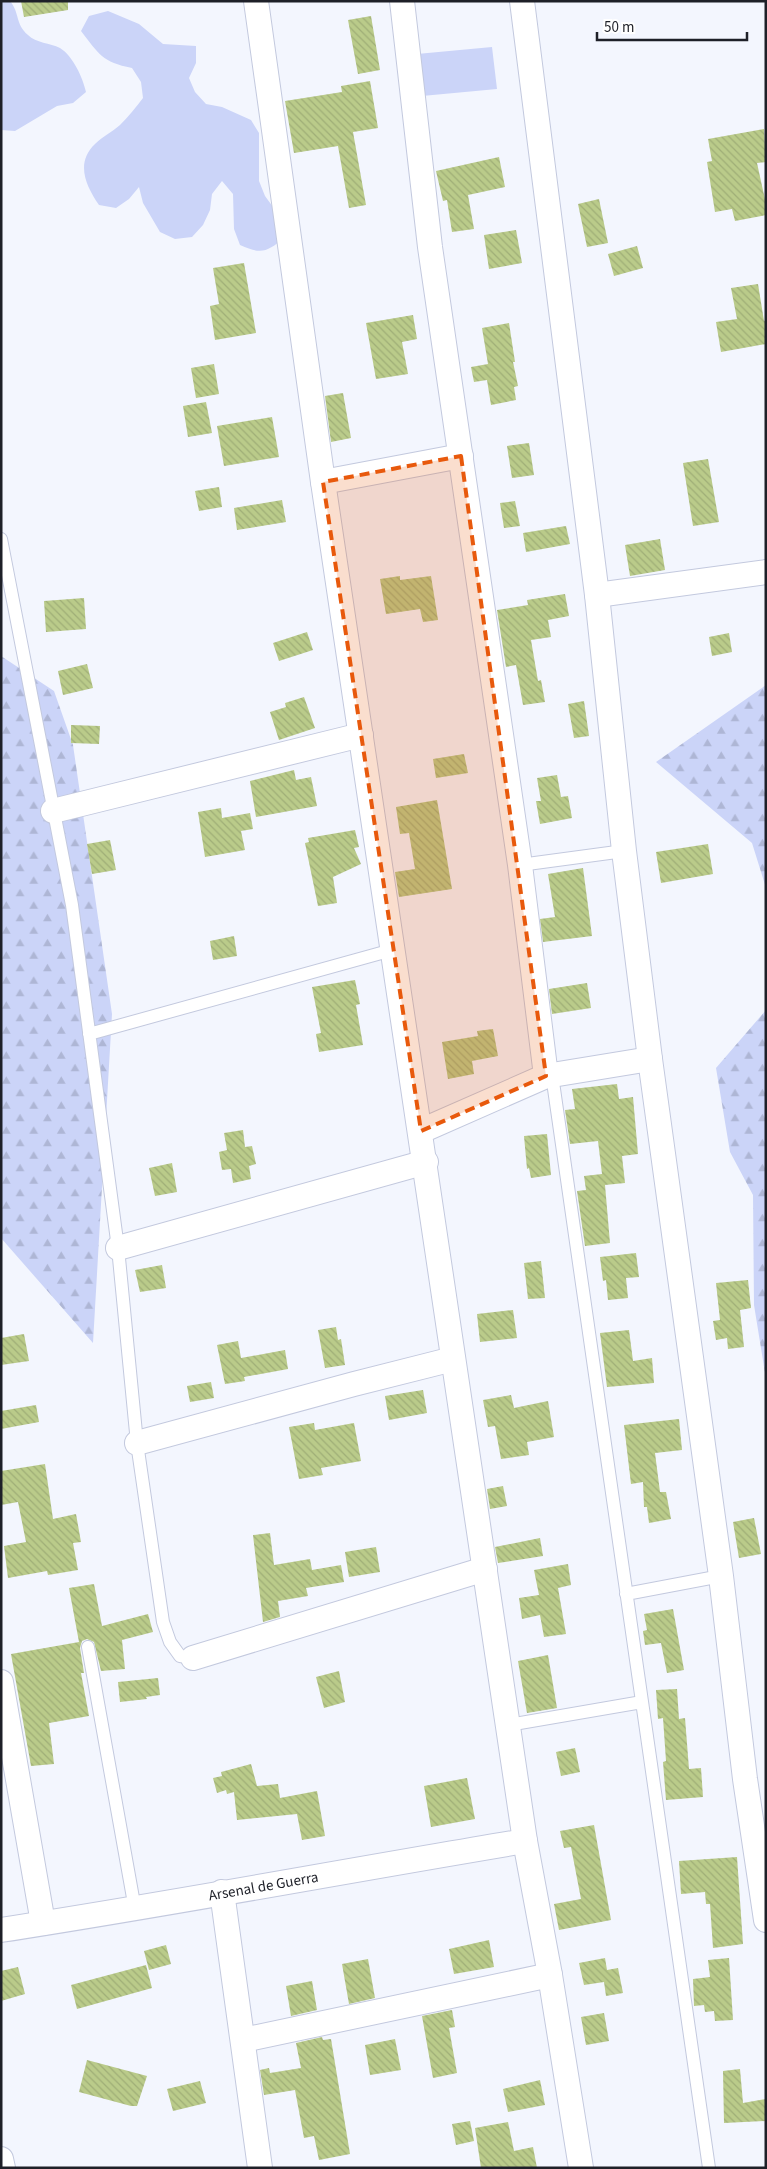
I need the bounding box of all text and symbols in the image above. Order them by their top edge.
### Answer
scale bar [597,10,747,42]
text: 50 m [604,17,634,38]
street label: Arsenal de Guerra [207,1867,320,1907]

